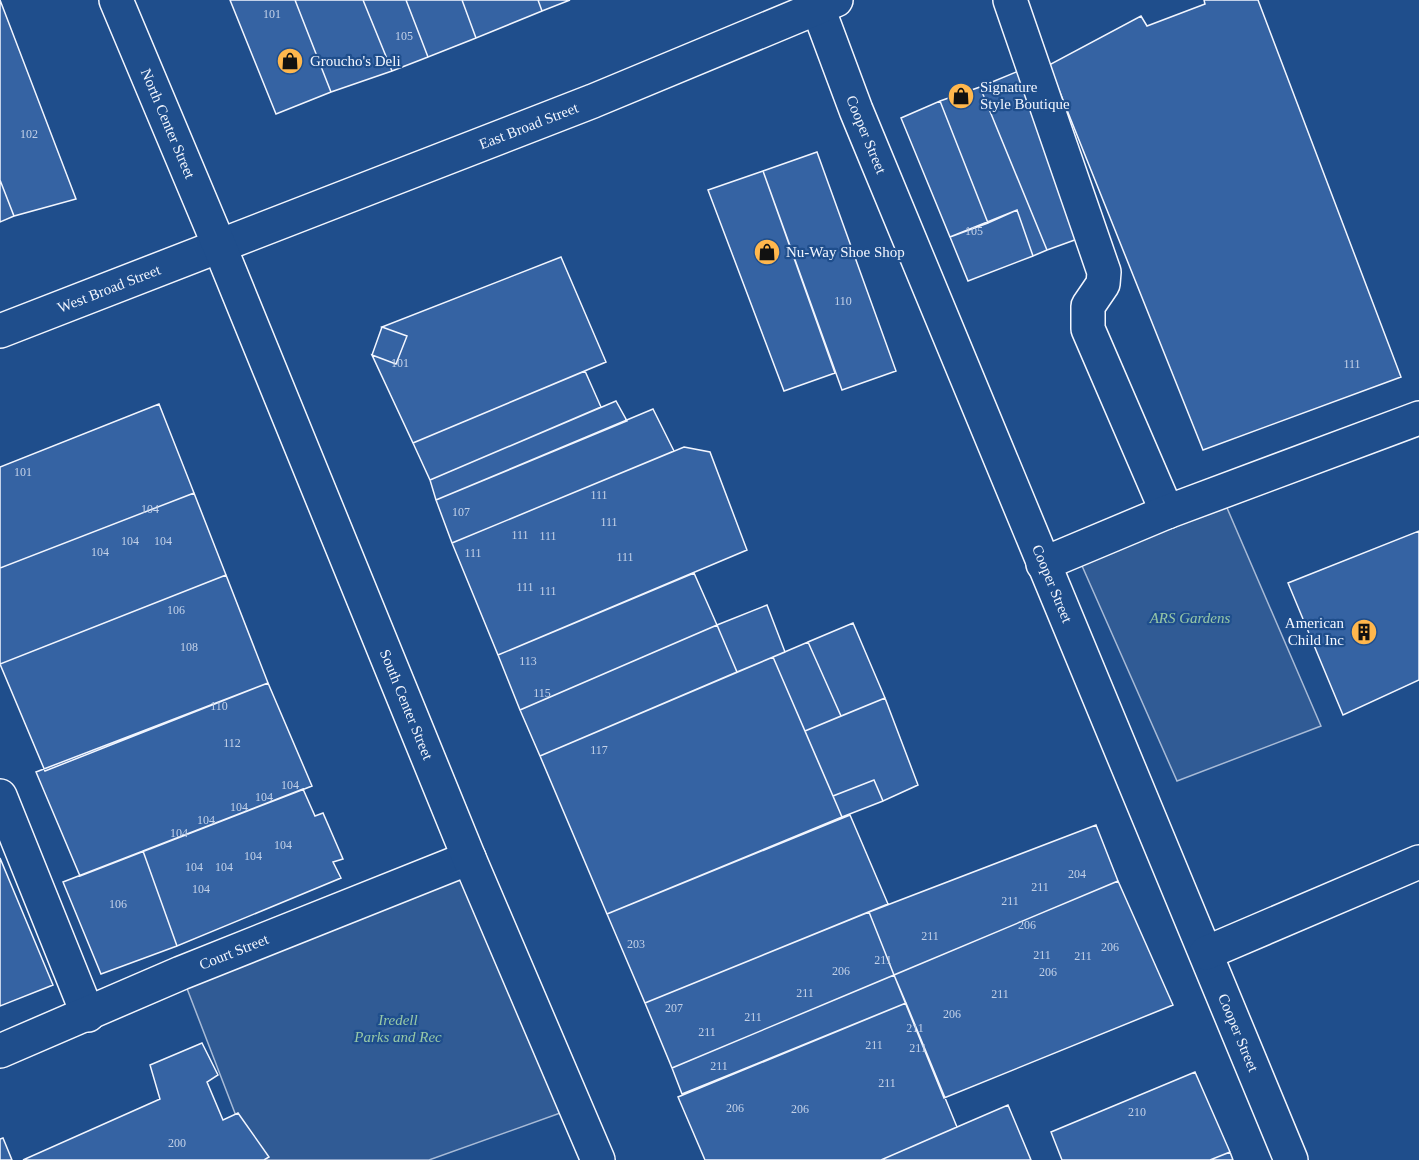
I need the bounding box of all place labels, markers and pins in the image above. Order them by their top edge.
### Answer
shop icon: Groucho's Deli [275,46,305,76]
place label: Groucho's Deli [310,53,401,69]
place label: Signature Style Boutique [980,79,1070,112]
shop icon: Signature Style Boutique [946,81,976,111]
shop icon: Nu-Way Shoe Shop [752,237,782,267]
place label: Nu-Way Shoe Shop [786,244,905,260]
place label: American Child Inc [1285,615,1344,648]
building icon: American Child Inc [1349,617,1379,647]

